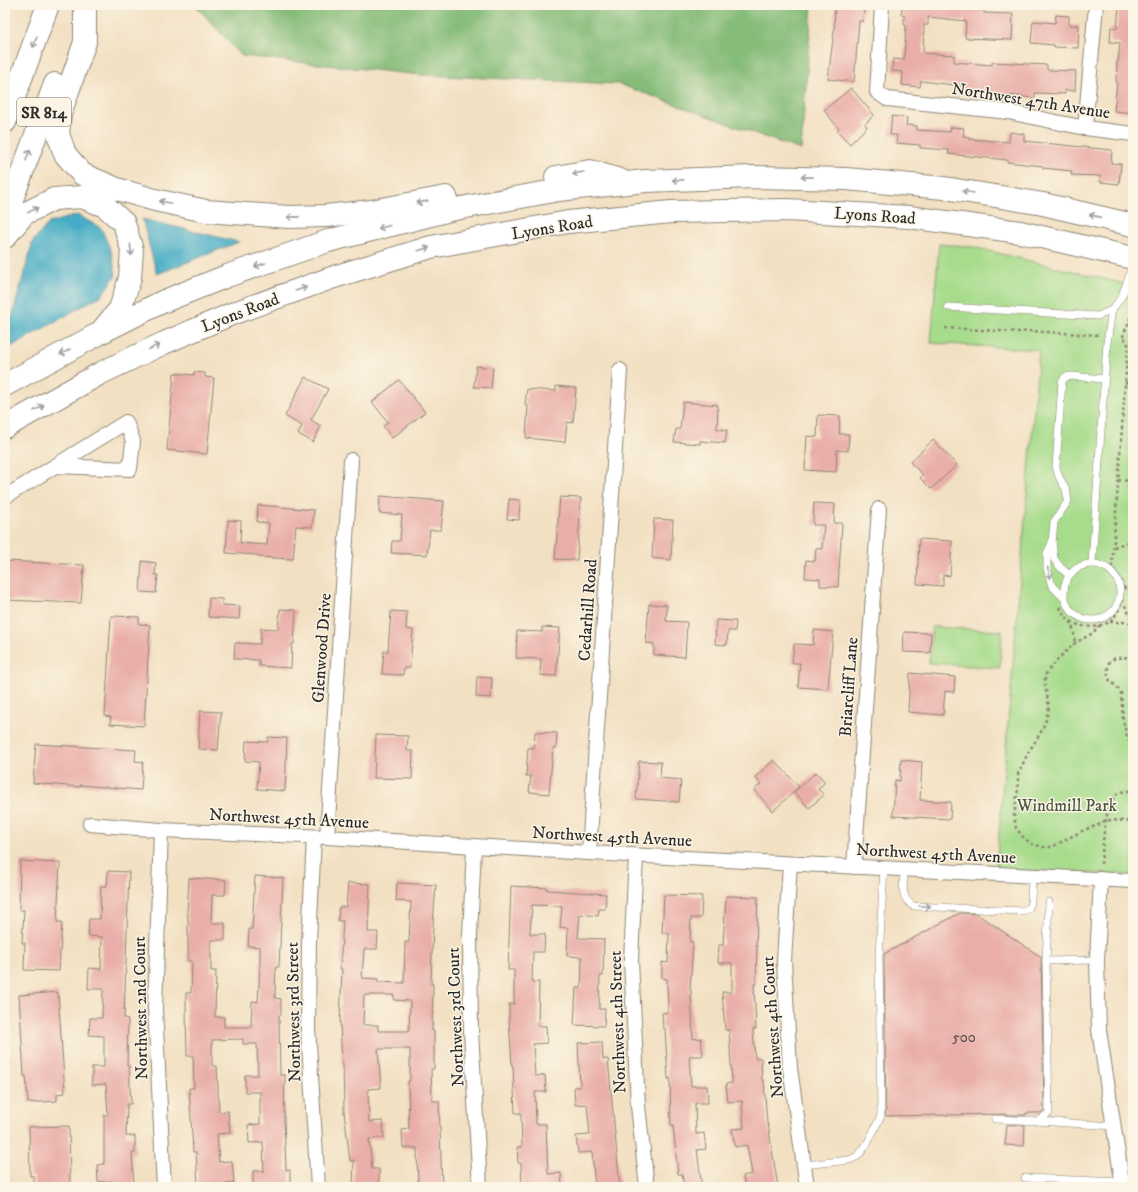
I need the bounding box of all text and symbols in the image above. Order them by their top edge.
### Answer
one-way arrow [31,35,39,47]
street label: Northwest 47th Avenue [950,78,1112,124]
road number: SR 814 [17,98,71,126]
one-way arrow [25,150,33,162]
one-way arrow [572,169,585,177]
one-way arrow [801,173,814,181]
one-way arrow [672,176,685,183]
one-way arrow [961,188,974,196]
one-way arrow [159,198,172,206]
one-way arrow [416,198,429,206]
street label: Lyons Road [833,202,917,230]
one-way arrow [26,206,38,213]
street label: Lyons Road [510,211,595,245]
one-way arrow [1089,212,1102,220]
one-way arrow [287,213,300,221]
one-way arrow [378,224,391,231]
one-way arrow [127,243,135,256]
one-way arrow [418,245,430,253]
one-way arrow [254,262,267,269]
one-way arrow [294,285,306,293]
street label: Lyons Road [198,288,283,338]
one-way arrow [148,343,160,351]
one-way arrow [60,349,72,356]
one-way arrow [33,404,45,411]
street label: Cedarhill Road [573,558,603,662]
one-way arrow [1045,566,1053,579]
street label: Glenwood Drive [307,592,337,704]
street label: Briarcliff Lane [835,636,863,738]
park label: Windmill Park [1016,795,1118,817]
street label: Northwest 45th Avenue [208,804,370,834]
street label: Northwest 45th Avenue [531,822,693,852]
street label: Northwest 45th Avenue [855,839,1017,869]
one-way arrow [918,903,931,910]
street label: Northwest 2nd Court [129,935,153,1080]
street label: Northwest 3rd Street [282,941,306,1082]
street label: Northwest 3rd Court [443,946,469,1087]
street label: Northwest 4th Street [604,950,631,1094]
street label: Northwest 4th Court [757,955,789,1099]
house number: 500 [952,1028,976,1047]

